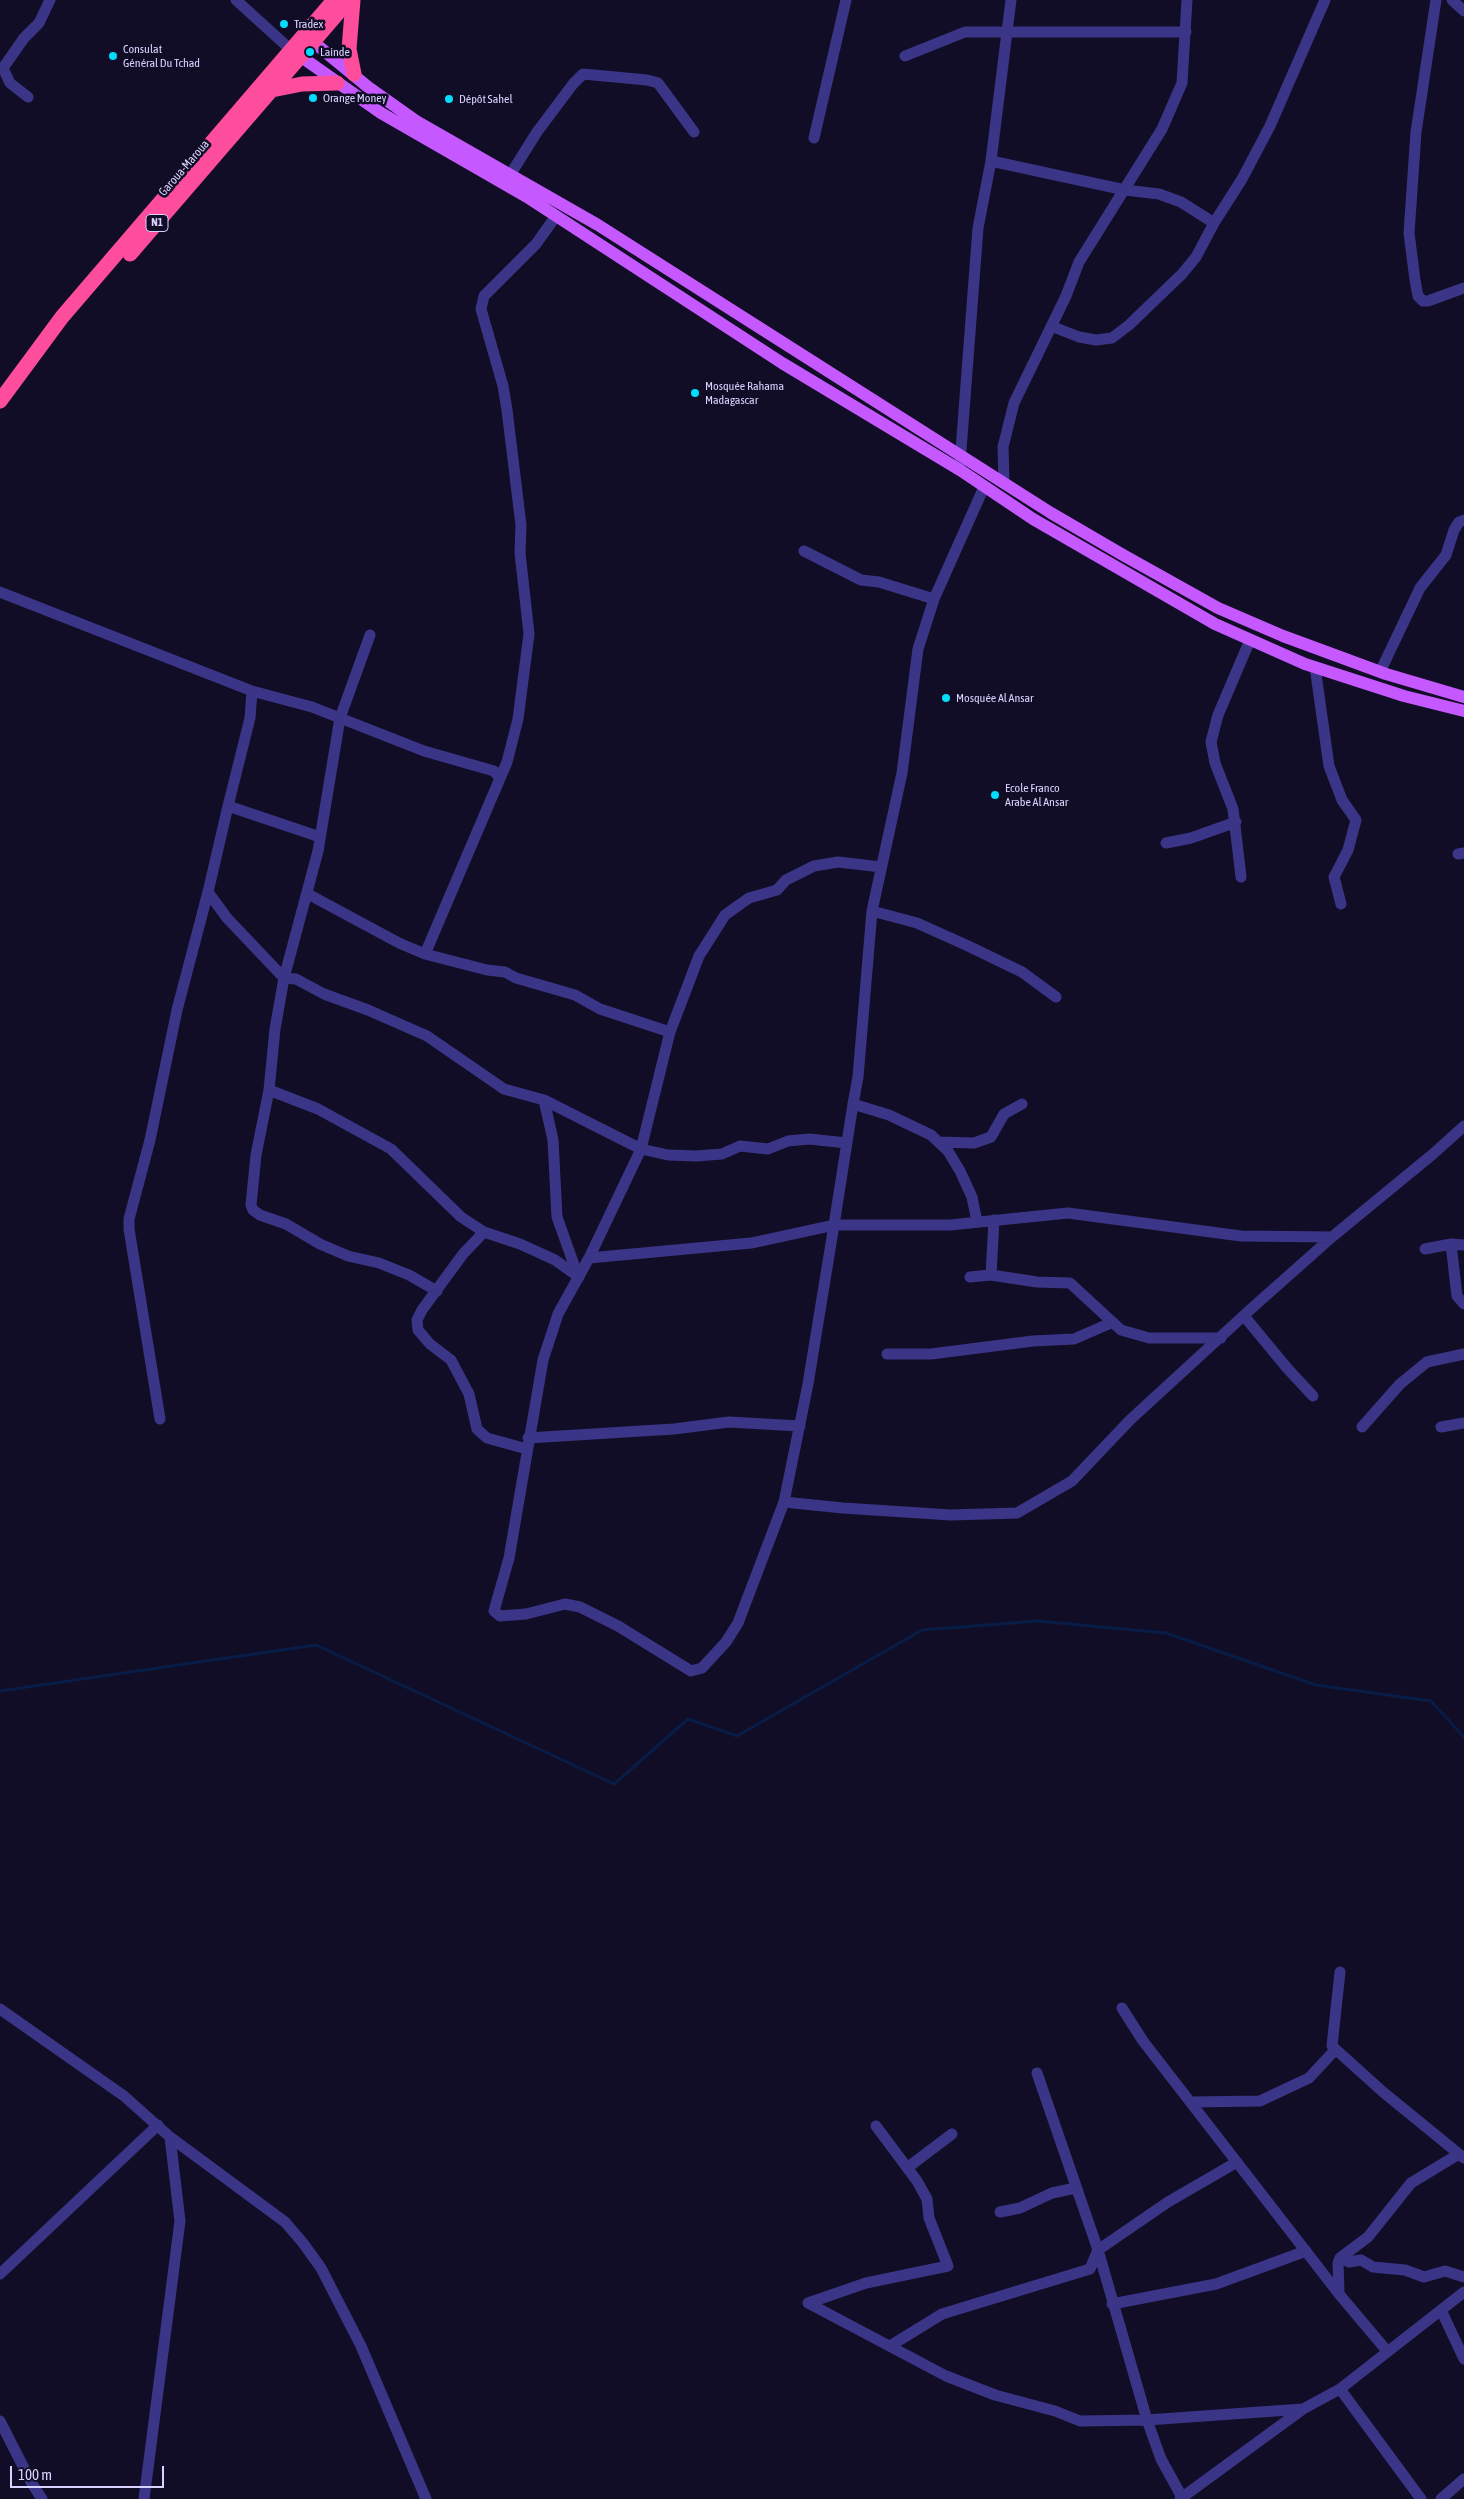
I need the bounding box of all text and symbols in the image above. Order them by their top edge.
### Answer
place label: Tradex [294,17,323,31]
marker: Tradex [278,18,290,30]
place label: Consulat Général Du Tchad [123,42,200,70]
place label: Lainde [320,45,350,59]
marker: Lainde [304,46,316,58]
marker: Consulat Général Du Tchad [107,50,119,62]
place label: Orange Money [323,91,386,105]
marker: Orange Money [307,92,319,104]
place label: Dépôt Sahel [459,92,513,106]
marker: Dépôt Sahel [443,93,455,105]
street label: Garoua-Maroua [156,137,212,199]
road number: N1 [146,214,168,232]
place label: Mosquée Rahama Madagascar [705,379,784,407]
marker: Mosquée Rahama Madagascar [689,387,701,399]
place label: Mosquée Al Ansar [956,691,1034,705]
marker: Mosquée Al Ansar [940,692,952,704]
place label: Ecole Franco Arabe Al Ansar [1005,781,1068,809]
marker: Ecole Franco Arabe Al Ansar [989,789,1001,801]
scale bar [12,2456,166,2488]
text: 100 m [18,2466,52,2483]

